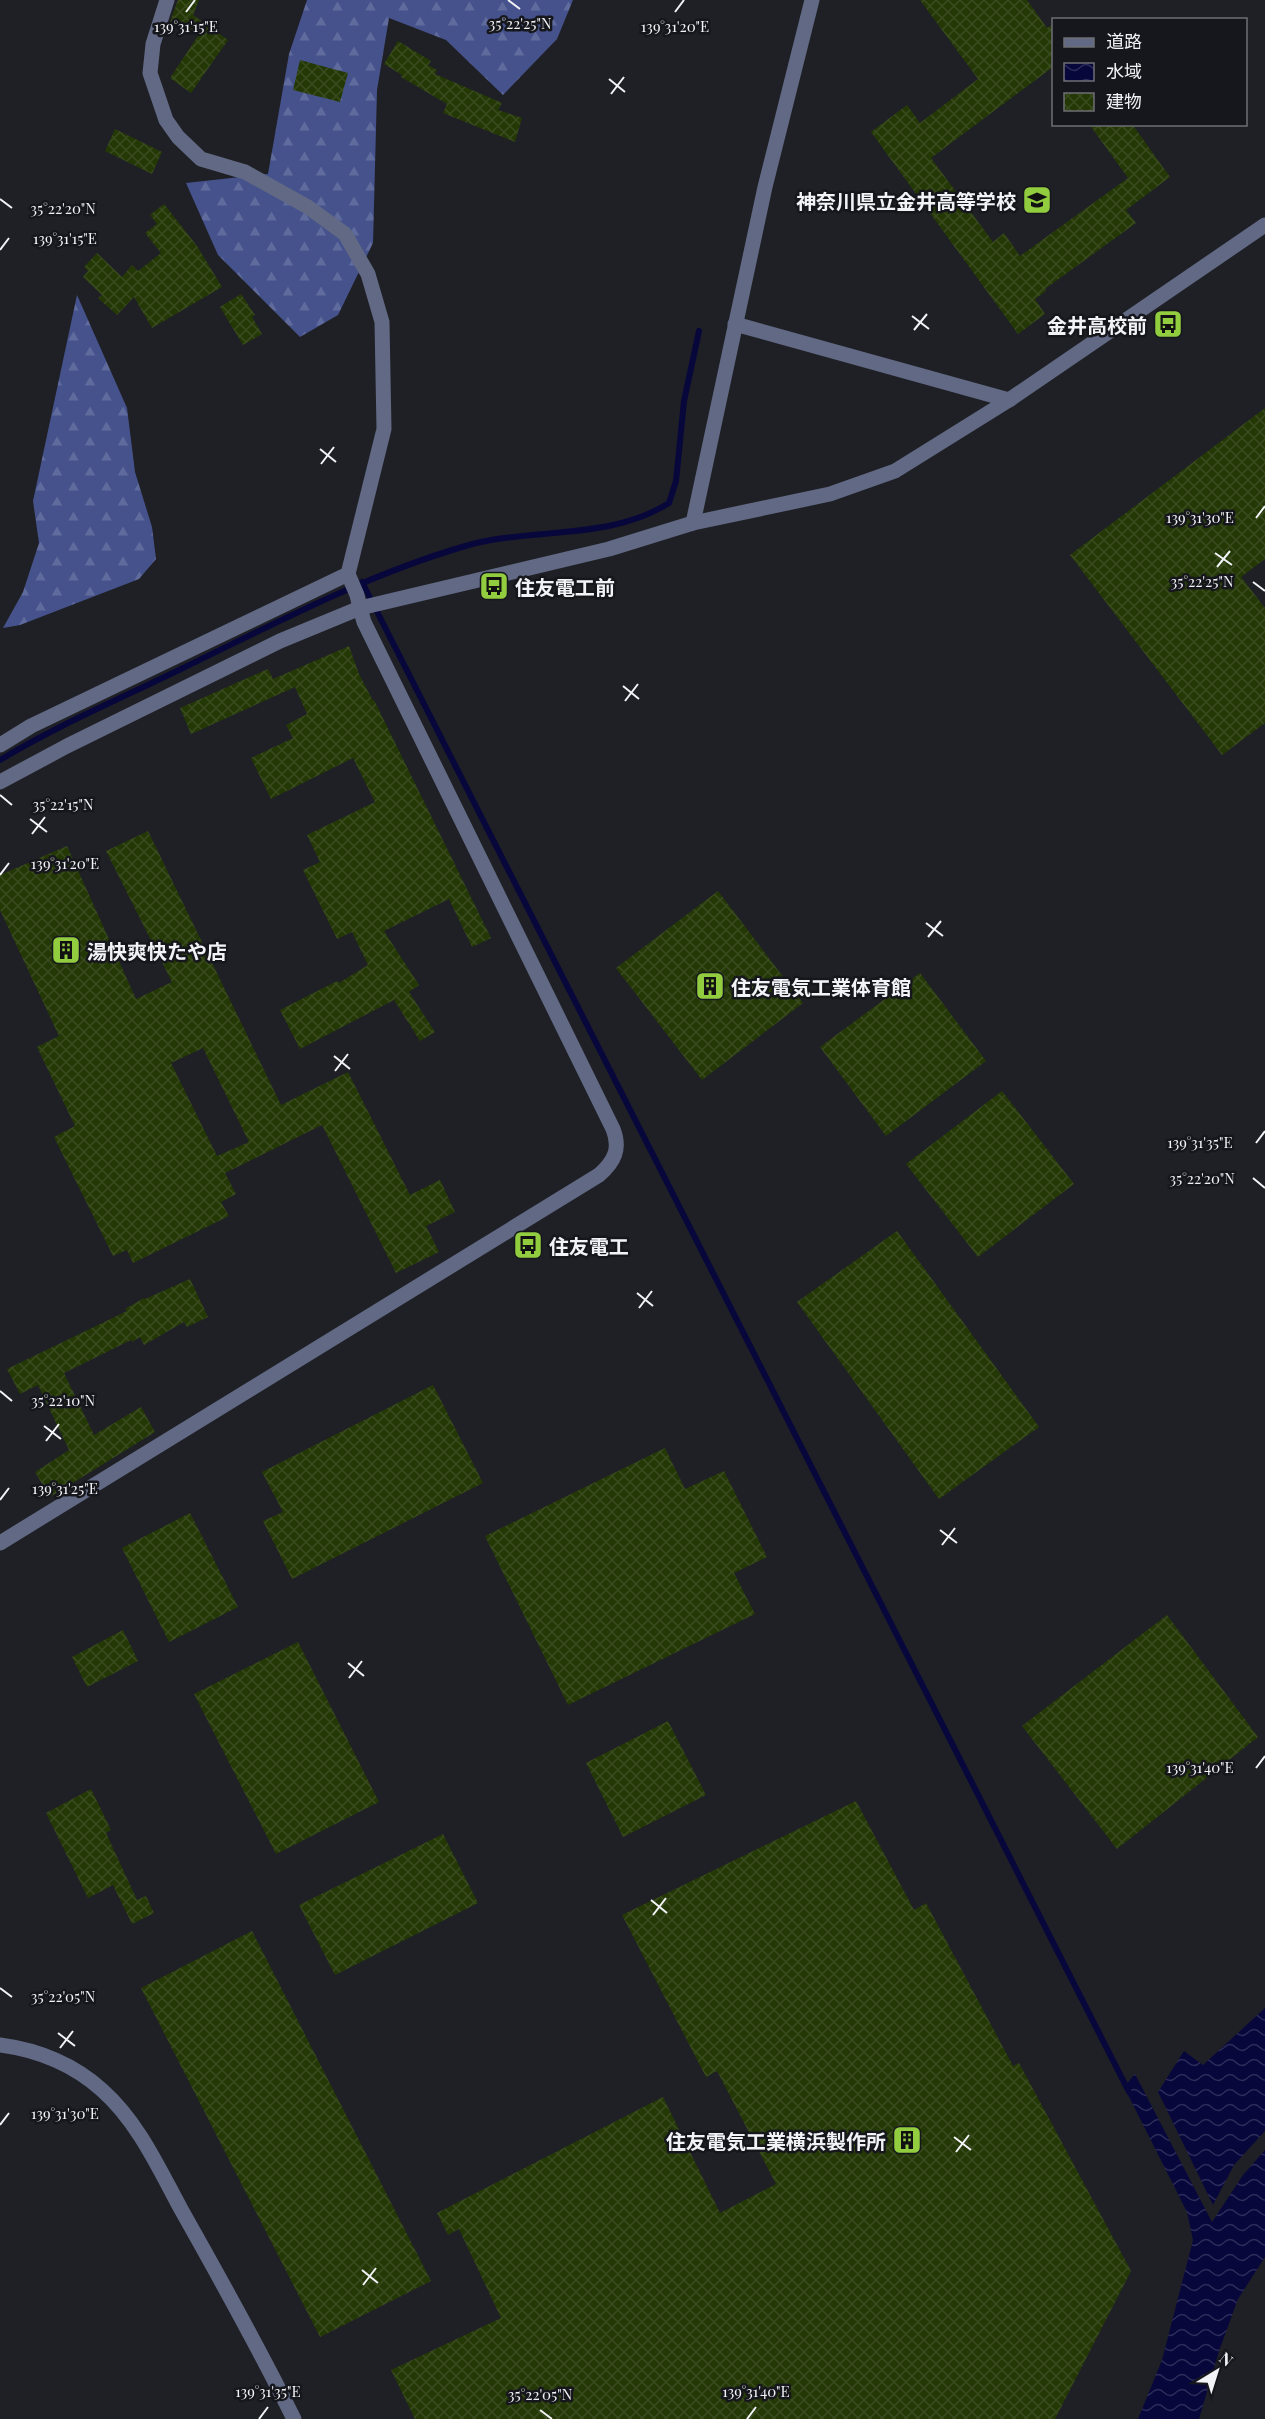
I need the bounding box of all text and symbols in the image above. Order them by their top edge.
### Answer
text: 35°22'25"N [488,13,552,33]
text: 139°31'15"E [154,16,218,36]
text: 139°31'20"E [641,16,709,36]
legend [1052,18,1247,126]
text: 道路 [1106,29,1142,53]
text: 水域 [1106,59,1142,83]
text: 建物 [1106,89,1142,113]
school or university icon: 神奈川県立金井高等学校 [1021,184,1053,216]
place label: 神奈川県立金井高等学校 [796,187,1016,214]
text: 35°22'20"N [30,198,96,218]
text: 139°31'15"E [33,228,97,248]
bus stop icon: 金井高校前 [1152,308,1184,340]
place label: 金井高校前 [1047,311,1147,338]
text: 139°31'30"E [1166,507,1234,527]
bus stop icon: 住友電工前 [478,570,510,602]
text: 35°22'25"N [1170,571,1234,591]
place label: 住友電工前 [515,573,615,600]
text: 35°22'15"N [32,794,94,814]
text: 139°31'20"E [31,853,99,873]
building icon: 湯快爽快たや店 [50,934,82,966]
place label: 湯快爽快たや店 [87,937,227,964]
building icon: 住友電気工業体育館 [694,970,726,1002]
place label: 住友電気工業体育館 [731,973,911,1000]
text: 139°31'35"E [1167,1132,1233,1152]
text: 35°22'20"N [1169,1168,1235,1188]
bus stop icon: 住友電工 [512,1229,544,1261]
place label: 住友電工 [549,1232,629,1259]
text: 35°22'10"N [31,1390,95,1410]
text: 139°31'25"E [32,1478,98,1498]
text: 139°31'40"E [1166,1757,1234,1777]
text: 35°22'05"N [31,1986,96,2006]
text: 139°31'30"E [31,2103,99,2123]
building icon: 住友電気工業横浜製作所 [891,2124,923,2156]
place label: 住友電気工業横浜製作所 [666,2127,886,2154]
north arrow [1187,2341,1247,2401]
text: N [1216,2347,1238,2371]
text: 139°31'35"E [235,2381,301,2401]
text: 139°31'40"E [722,2381,790,2401]
text: 35°22'05"N [508,2384,573,2404]

